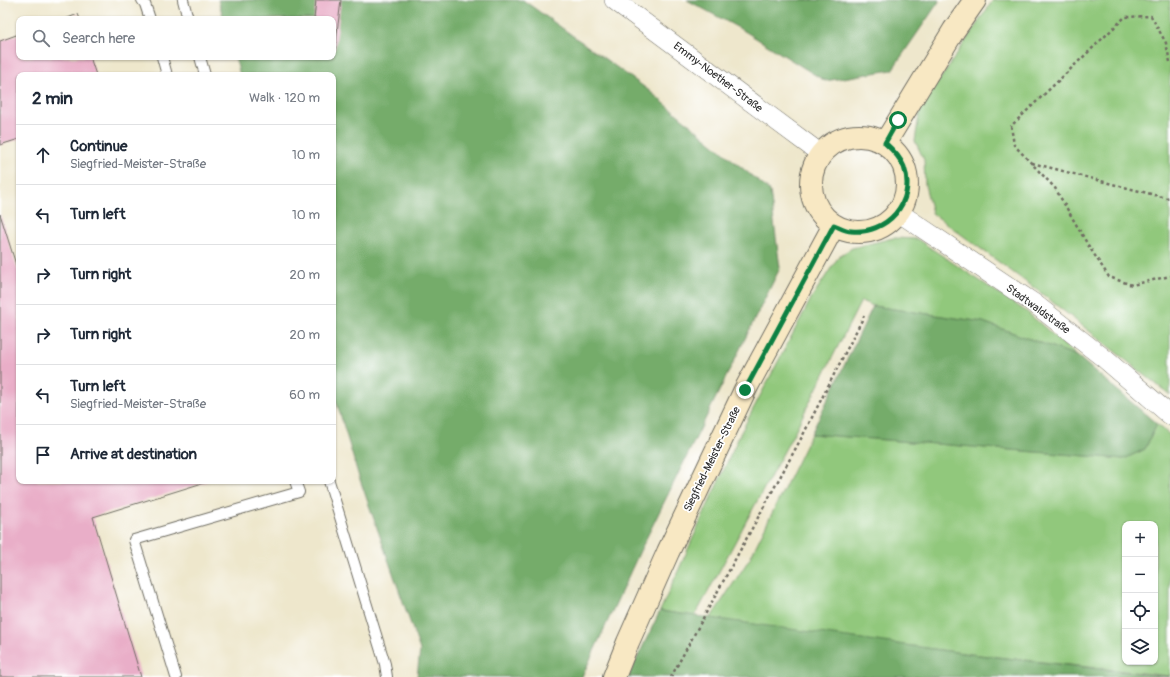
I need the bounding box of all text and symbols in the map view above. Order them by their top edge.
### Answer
search box [16,16,336,60]
icon: search [30,27,52,49]
text: Search here [62,29,135,48]
street label: Emmy-Noether-Straße [671,39,766,115]
text: 2 min [32,88,73,109]
text: Walk · 120 m [249,90,320,106]
route start [889,111,907,129]
text: Continue [70,137,128,156]
icon: ahead [32,144,54,166]
text: 10 m [292,147,320,163]
text: Siegfried-Meister-Straße [70,156,206,172]
icon: left [32,204,54,226]
text: Turn left [70,205,126,224]
text: 10 m [292,207,320,223]
icon: right [32,264,54,286]
text: Turn right [70,265,131,284]
text: 20 m [289,267,320,283]
street label: Stadtwaldstraße [1003,281,1073,337]
icon: right [32,324,54,346]
text: Turn right [70,325,131,344]
text: 20 m [289,327,320,343]
text: Turn left [70,377,126,396]
route end [736,381,754,399]
icon: left [32,384,54,406]
text: 60 m [289,387,320,403]
text: Siegfried-Meister-Straße [70,396,206,412]
street label: Siegfried-Meister-Straße [681,404,743,514]
icon: arrive [32,444,54,466]
text: Arrive at destination [70,445,197,464]
map controls [1122,521,1158,665]
button: + [1122,521,1158,557]
button: − [1122,557,1158,593]
button: locate [1122,593,1158,629]
button: layers [1122,629,1158,665]

